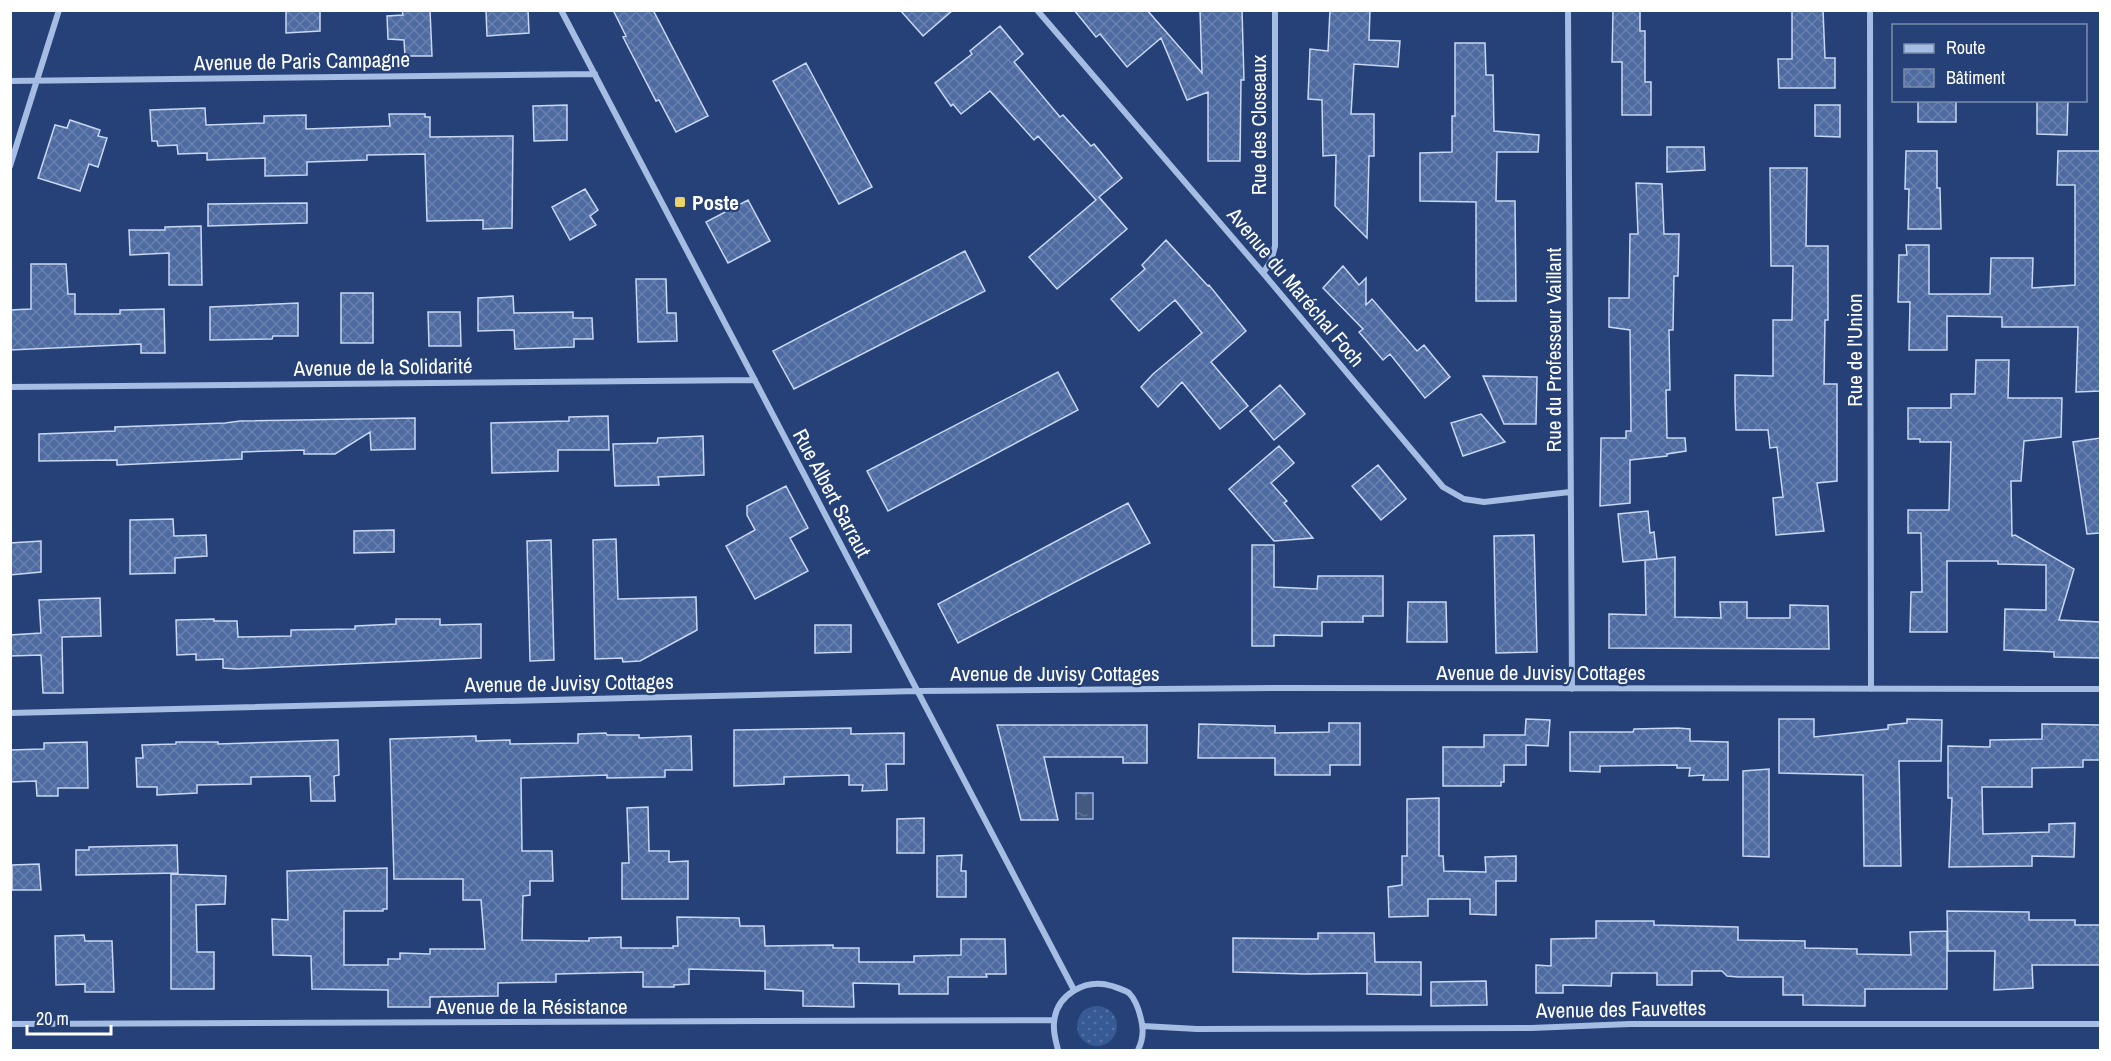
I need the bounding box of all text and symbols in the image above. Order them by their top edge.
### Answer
legend [1892,24,2087,102]
text: Route [1946,35,1985,60]
street label: Avenue de Paris Campagne [193,45,410,77]
street label: Rue des Closeaux [1244,54,1273,195]
text: Bâtiment [1946,65,2005,90]
place label: Poste [692,188,739,217]
marker: Poste [673,195,687,209]
street label: Avenue du Maréchal Foch [1220,200,1371,373]
street label: Rue du Professeur Vaillant [1539,248,1568,452]
street label: Rue de l'Union [1840,293,1869,407]
street label: Avenue de la Solidarité [292,351,473,383]
street label: Rue Albert Sarraut [786,424,878,563]
street label: Avenue de Juvisy Cottages [1435,658,1646,687]
street label: Avenue de Juvisy Cottages [949,659,1160,688]
street label: Avenue de Juvisy Cottages [463,667,674,699]
street label: Avenue de la Résistance [435,992,628,1021]
street label: Avenue des Fauvettes [1535,993,1706,1025]
scale bar [27,998,111,1036]
text: 20 m [36,1006,69,1031]

